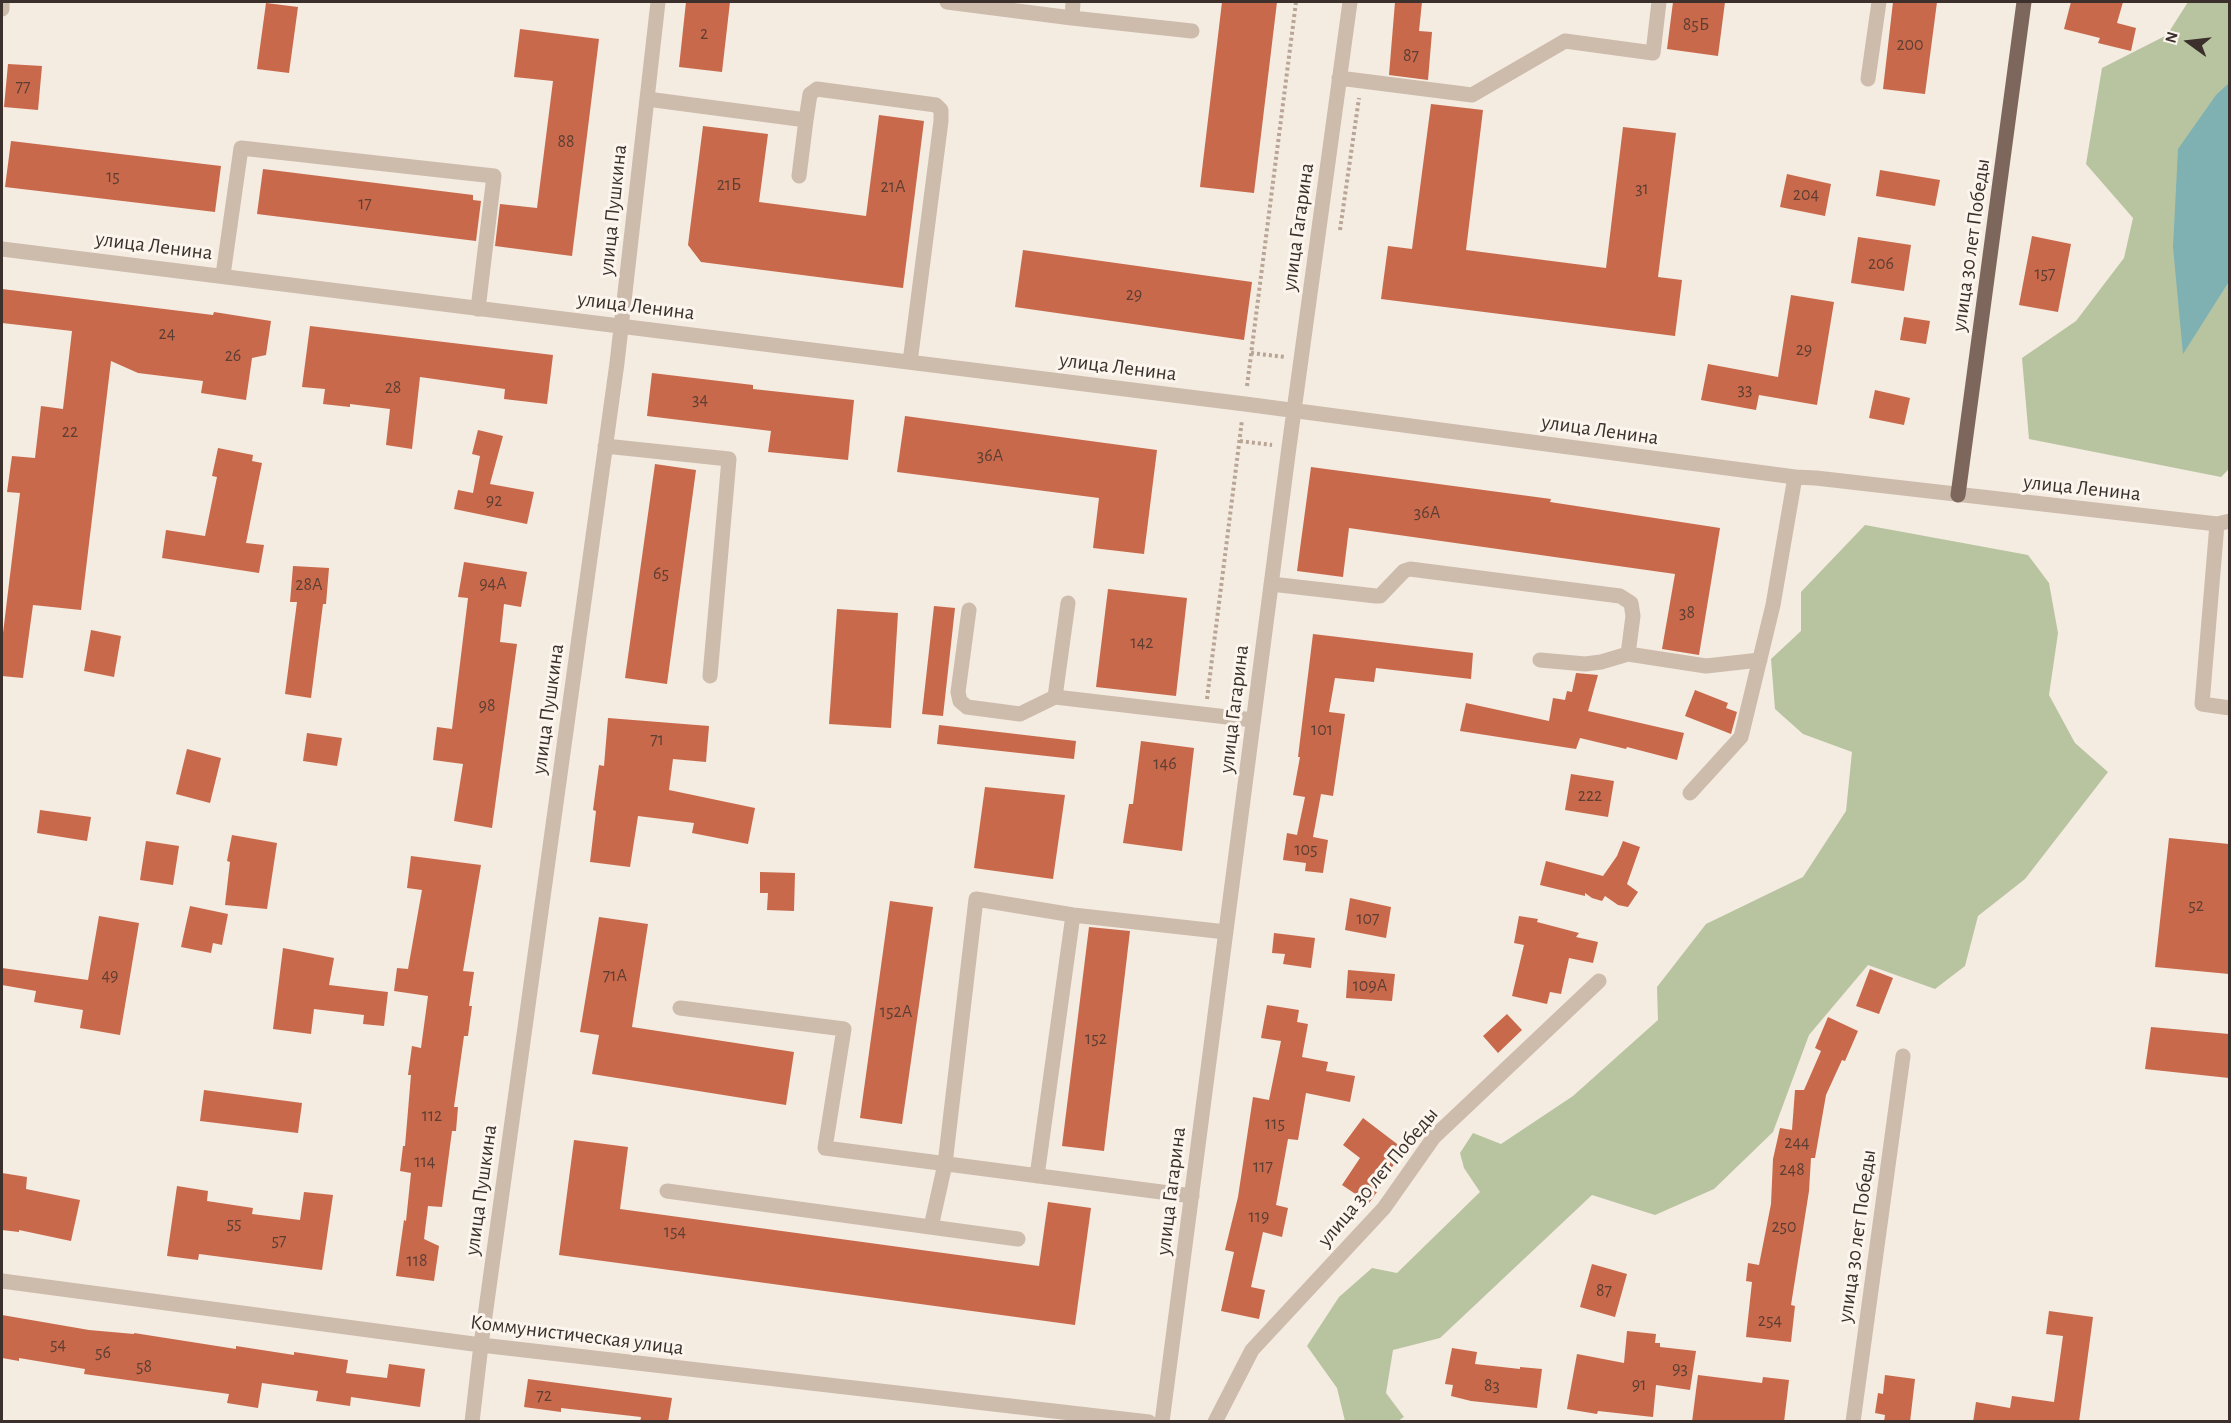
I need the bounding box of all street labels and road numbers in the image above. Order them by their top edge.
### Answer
street label: улица Пушкина [594,143,632,277]
street label: улица 30 лет Победы [1946,157,1996,333]
street label: улица Гагарина [1277,161,1319,293]
street label: улица Ленина [94,226,214,266]
street label: улица Ленина [576,286,696,326]
street label: улица Ленина [1058,347,1178,387]
street label: улица Ленина [1540,409,1660,451]
street label: улица Ленина [2022,469,2142,507]
street label: улица Пушкина [526,642,570,776]
street label: улица Гагарина [1214,643,1254,775]
street label: улица 30 лет Победы [1312,1102,1444,1252]
street label: улица Пушкина [459,1123,503,1257]
street label: улица Гагарина [1151,1125,1191,1257]
street label: улица 30 лет Победы [1832,1148,1882,1324]
street label: Коммунистическая улица [469,1309,685,1361]

